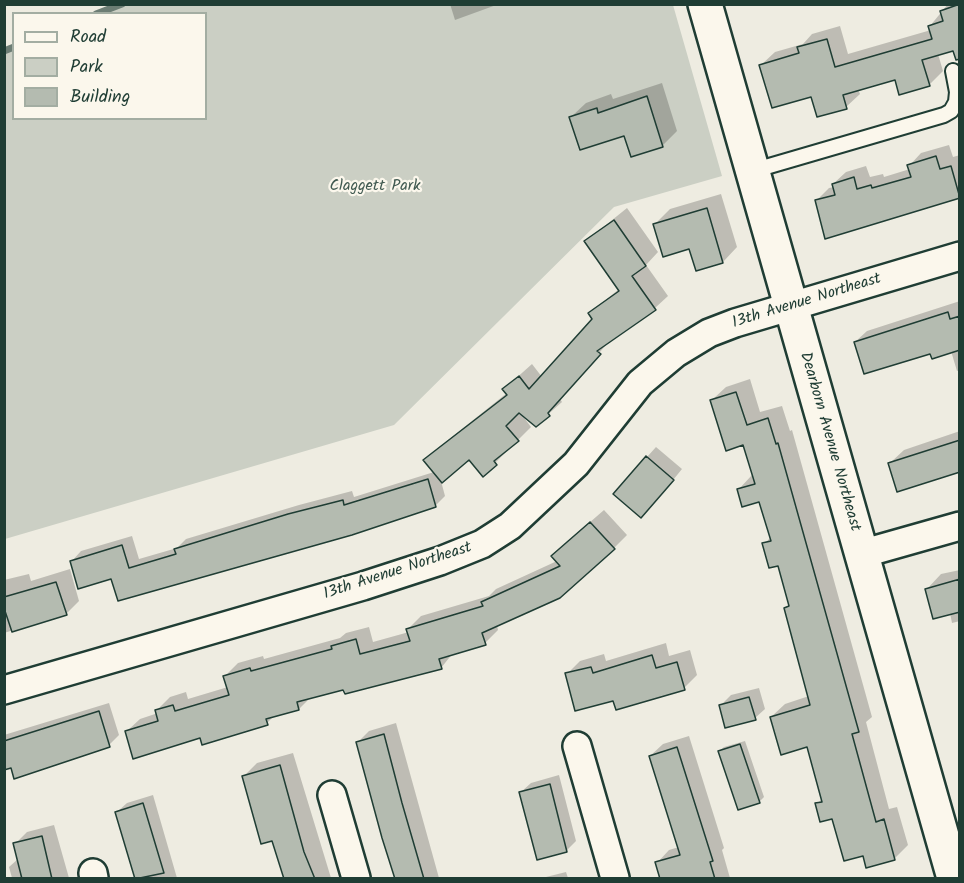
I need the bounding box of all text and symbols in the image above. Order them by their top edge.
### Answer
legend [12,12,207,120]
text: Road [70,23,106,52]
text: Park [70,53,103,82]
text: Building [70,83,130,112]
park label: Claggett Park [329,177,421,197]
street label: 13th Avenue Northeast [730,270,884,334]
street label: Dearborn Avenue Northeast [794,350,864,534]
street label: 13th Avenue Northeast [321,539,475,605]

